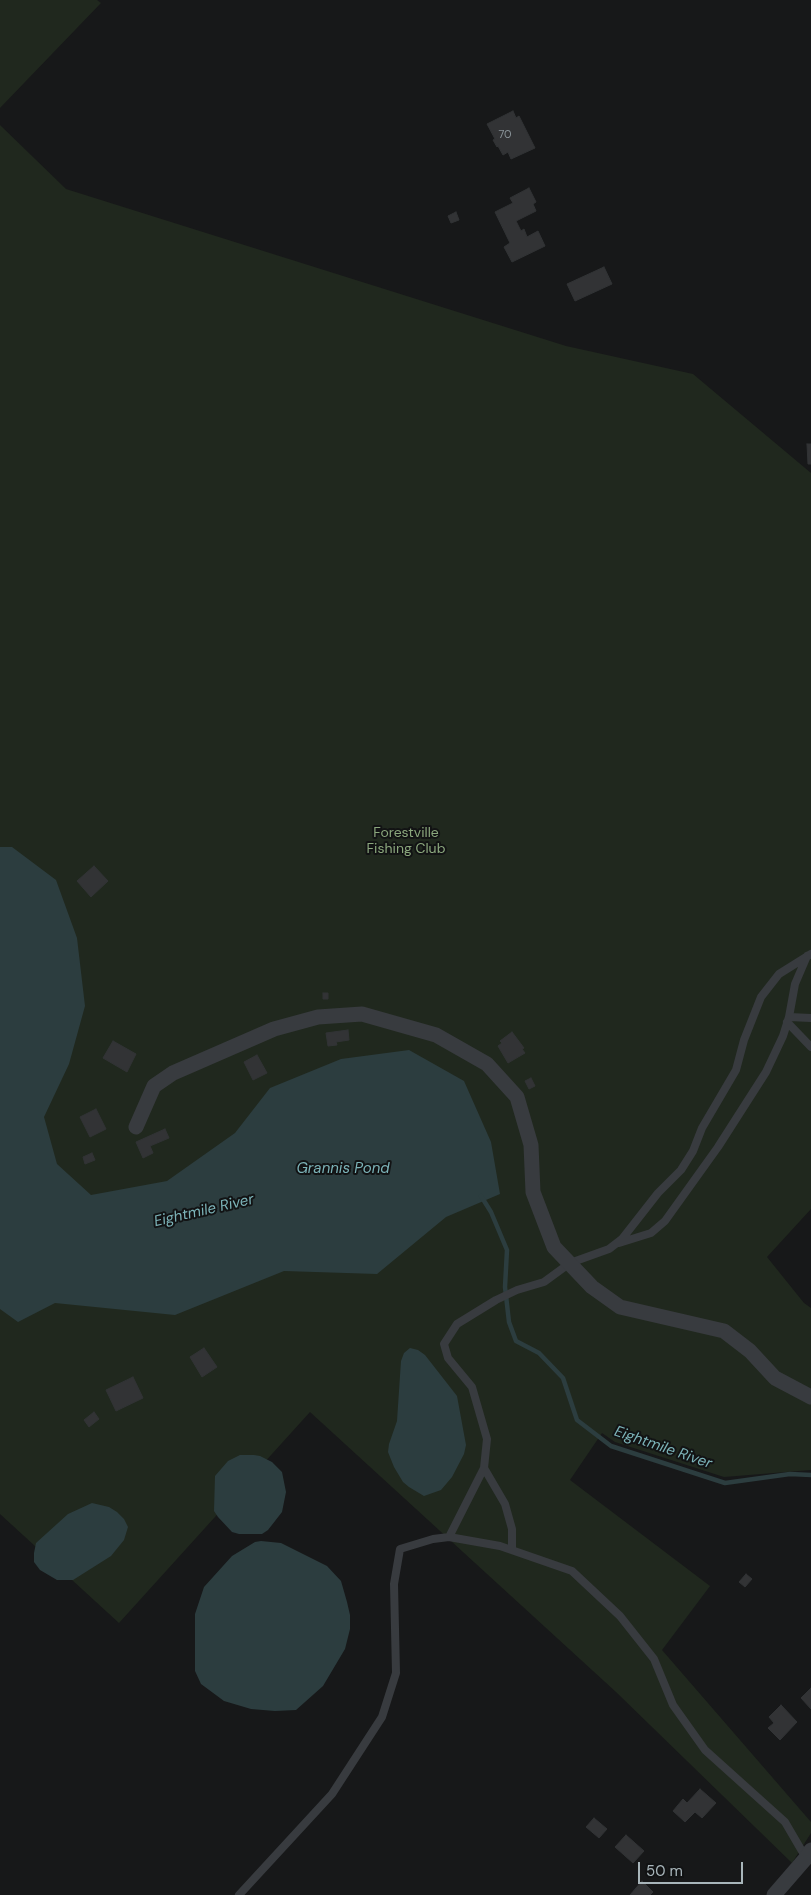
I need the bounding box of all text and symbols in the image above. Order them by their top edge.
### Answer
house number: 70 [498,128,512,142]
park label: Forestville Fishing Club [367,825,445,858]
water label: Grannis Pond [296,1160,390,1178]
water label: Eightmile River [152,1191,256,1231]
water label: Eightmile River [612,1423,714,1473]
scale bar [641,1852,746,1884]
text: 50 m [646,1861,683,1881]

